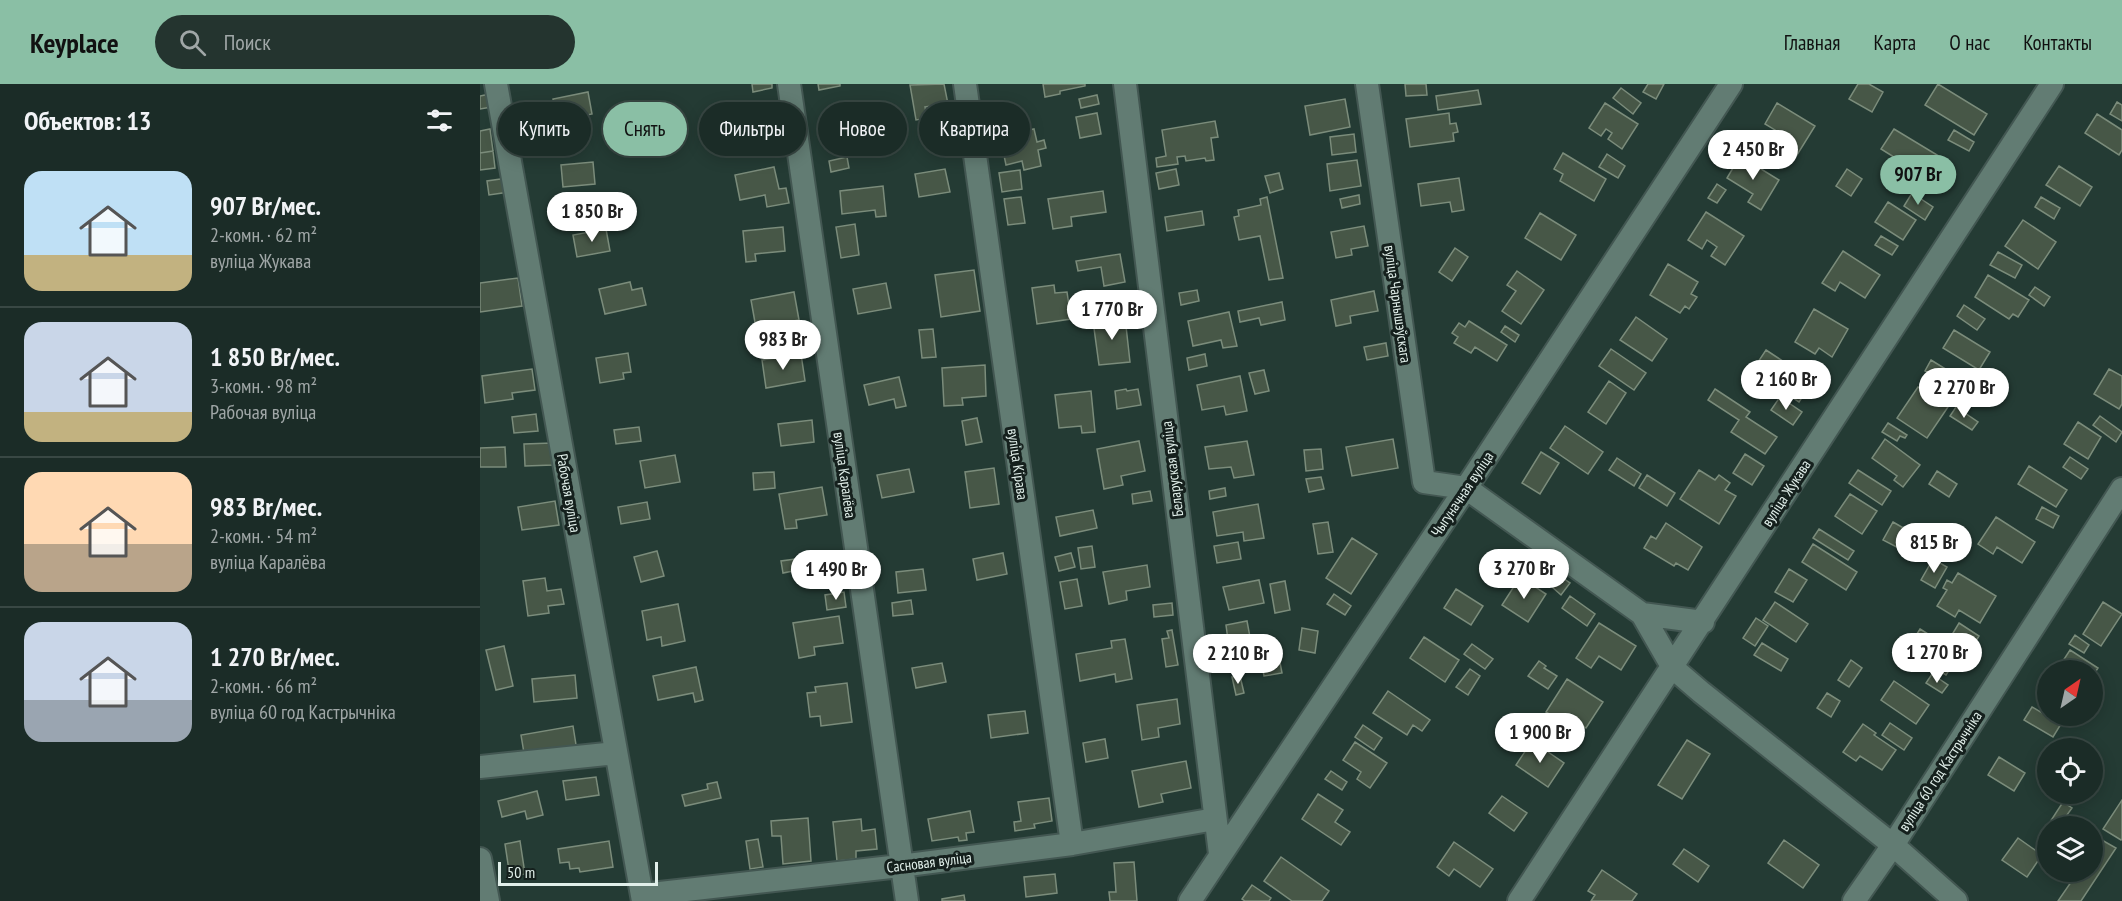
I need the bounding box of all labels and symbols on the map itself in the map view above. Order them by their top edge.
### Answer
pin: 2 450 Br [1691,130,1815,181]
pin: 907 Br [1869,155,1967,206]
pin: 1 850 Br [530,192,654,243]
street label: вуліца Чарнышэўскага [1380,244,1416,364]
pin: 1 770 Br [1050,290,1174,341]
pin: 983 Br [734,320,832,371]
pin: 2 160 Br [1724,360,1848,411]
pin: 2 270 Br [1902,368,2026,419]
street label: Беларуская вуліца [1157,420,1187,518]
street label: вуліца Кірава [1004,427,1032,501]
street label: вуліца Каралёва [830,431,860,519]
street label: Чыгуначная вуліца [1426,448,1498,540]
street label: Рабочая вуліца [553,452,585,534]
street label: вуліца Жукава [1757,456,1815,530]
pin: 815 Br [1885,523,1983,574]
pin: 3 270 Br [1462,549,1586,600]
pin: 1 490 Br [774,550,898,601]
pin: 1 270 Br [1875,633,1999,684]
pin: 2 210 Br [1176,634,1300,685]
north arrow [2037,660,2103,726]
street label: вуліца 60 год Кастрычніка [1894,707,1986,835]
pin: 1 900 Br [1478,713,1602,764]
street label: Сасновая вуліца [885,847,973,877]
scale bar [498,859,658,886]

